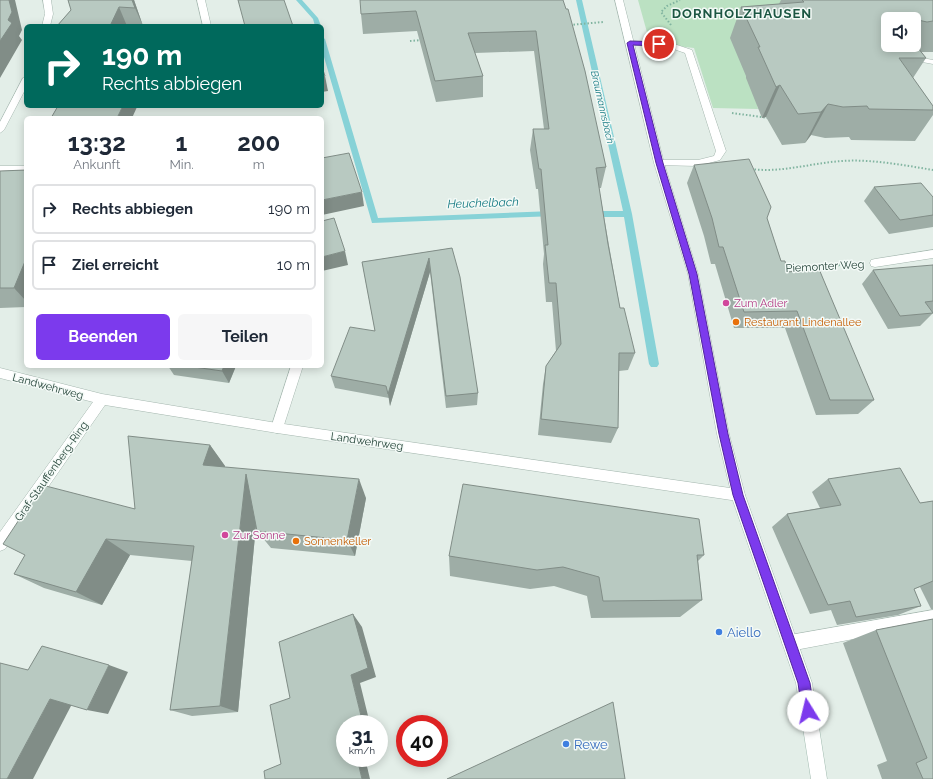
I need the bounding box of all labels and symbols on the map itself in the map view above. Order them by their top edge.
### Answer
district label: DORNHOLZHAUSEN [672,6,812,21]
pin [642,27,676,61]
water label: Braumannsbach [589,69,616,145]
water label: Heuchelbach [447,195,519,211]
street label: Piemonter Weg [785,258,865,275]
place label: Zum Adler [734,297,787,310]
marker: Zum Adler [721,298,731,308]
place label: Restaurant Lindenallee [744,316,862,329]
marker: Restaurant Lindenallee [731,317,741,327]
street label: Landwehrweg [11,371,85,402]
street label: Graf-Stauffenberg-Ring [12,419,91,524]
street label: Landwehrweg [330,430,404,453]
place label: Zur Sonne [233,529,286,542]
marker: Zur Sonne [220,530,230,540]
place label: Sonnenkeller [304,535,371,548]
marker: Sonnenkeller [291,536,301,546]
place label: Aiello [727,625,761,640]
marker: Aiello [714,627,724,637]
position arrow [787,690,829,732]
speed limit sign: 40 [396,715,448,767]
place label: Rewe [574,737,608,752]
marker: Rewe [561,739,571,749]

